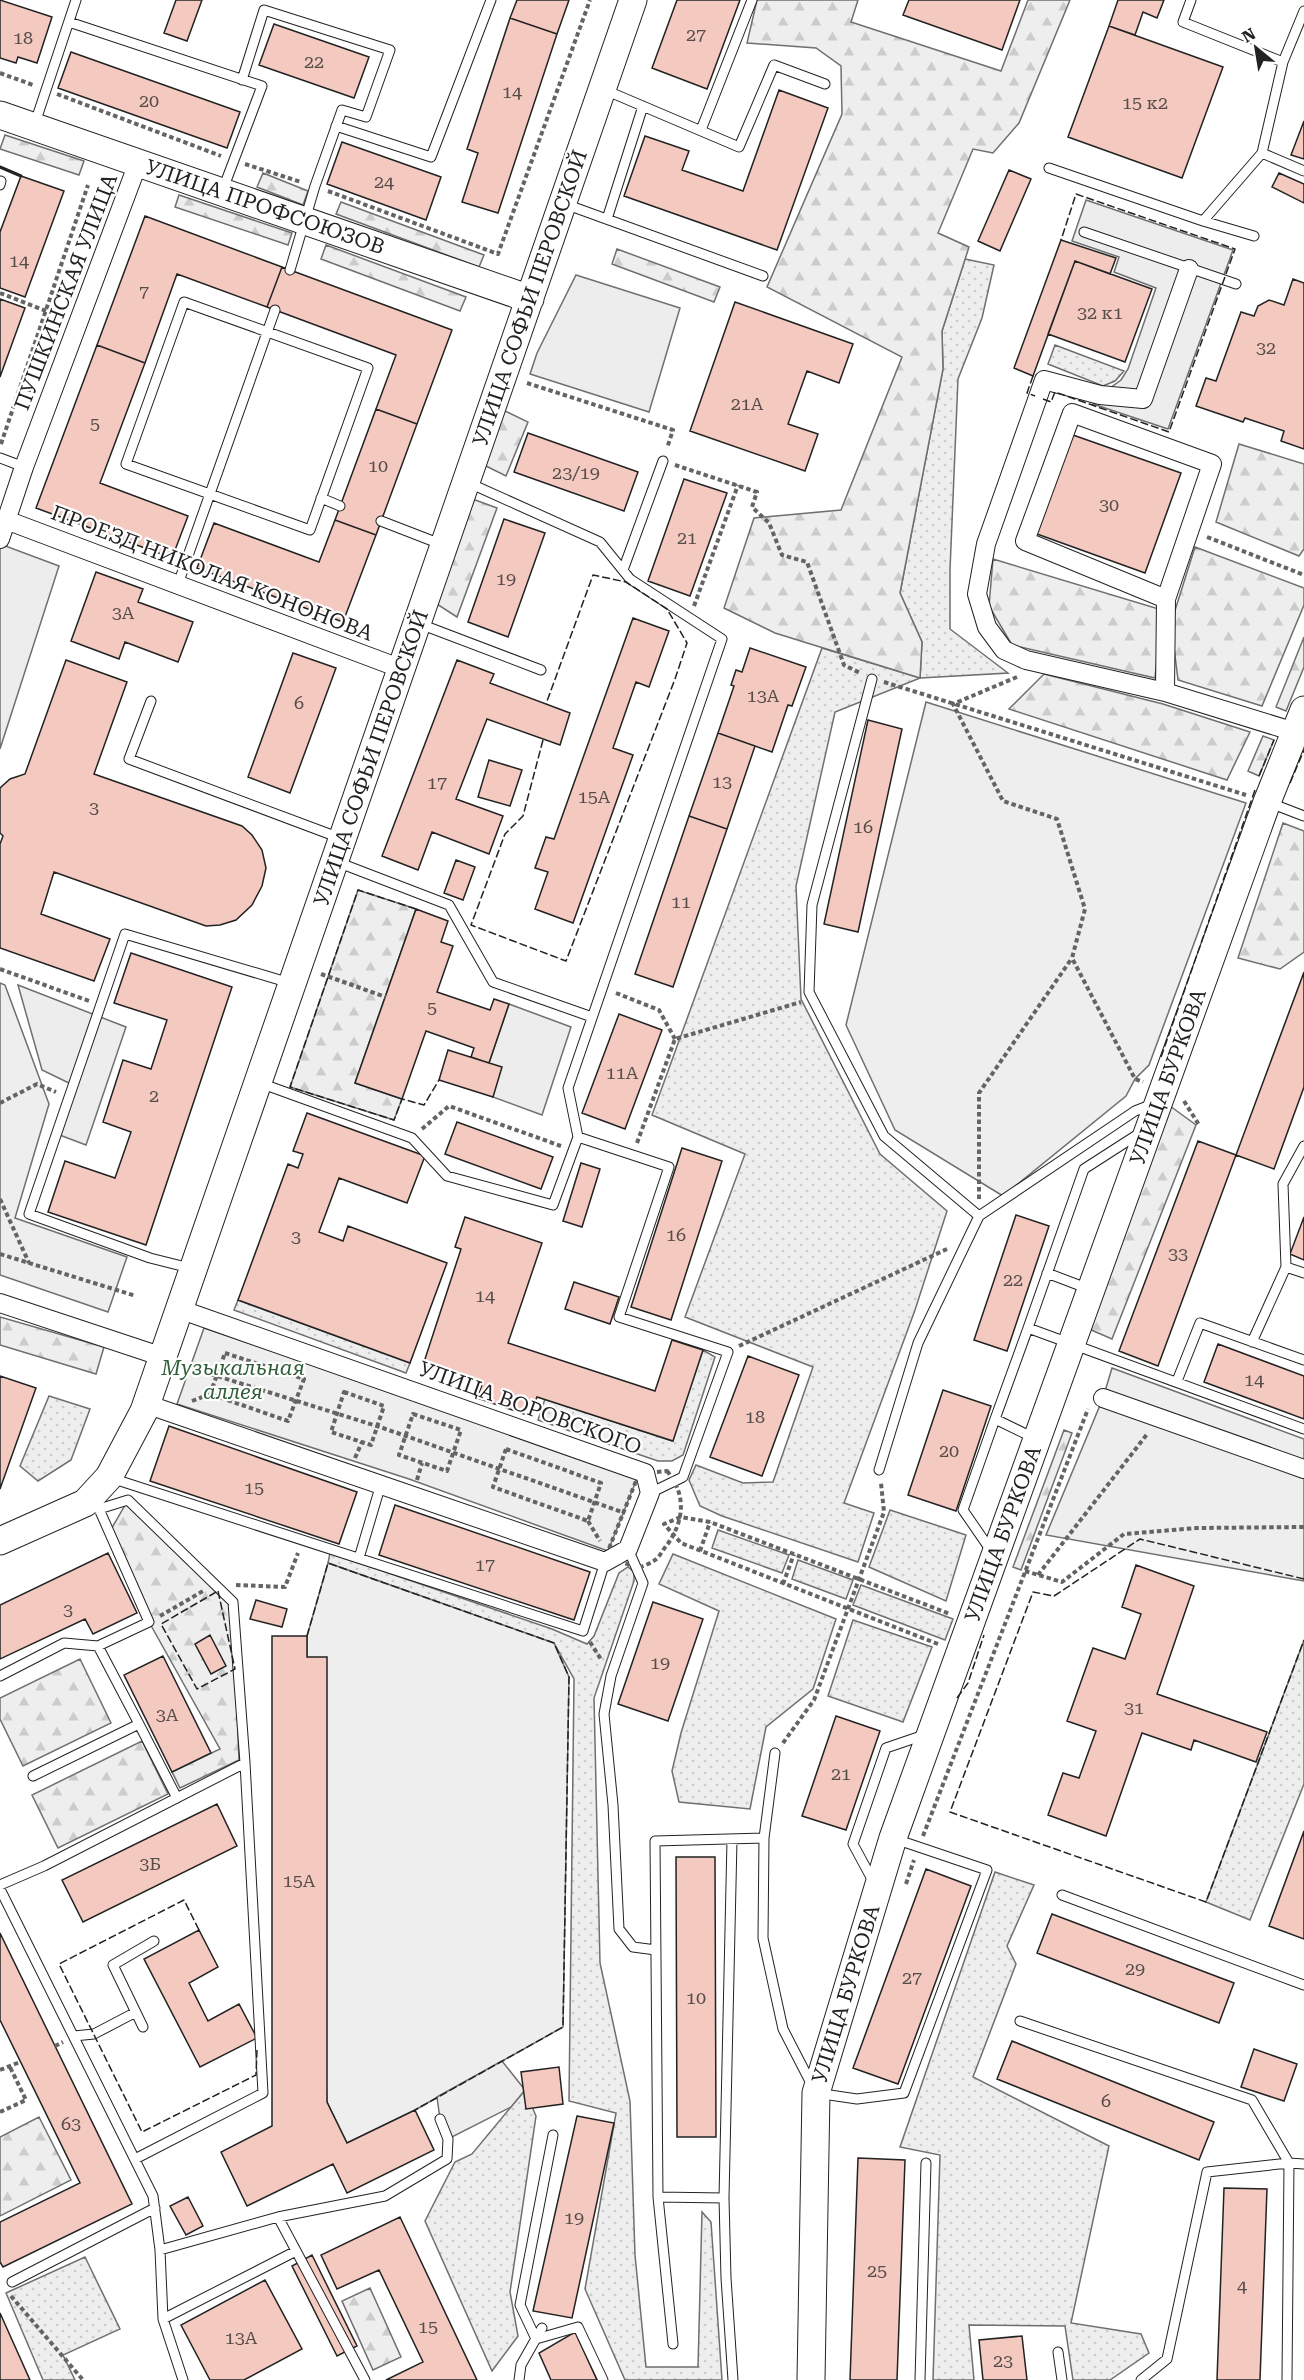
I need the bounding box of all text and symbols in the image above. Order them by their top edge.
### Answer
north arrow [1226,18,1286,78]
house number: 27 [686,24,706,45]
text: N [1239,24,1259,47]
house number: 18 [13,27,33,48]
house number: 22 [304,51,324,72]
house number: 14 [502,81,522,102]
house number: 20 [139,90,159,111]
house number: 15 к2 [1122,92,1168,113]
street label: УЛИЦА СОФЬИ ПЕРОВСКОЙ [468,147,592,449]
street label: УЛИЦА ПРОФСОЮЗОВ [142,155,388,259]
street label: ПУШКИНСКАЯ УЛИЦА [10,170,122,414]
house number: 24 [374,171,394,192]
house number: 14 [9,250,29,271]
house number: 7 [139,281,149,302]
house number: 32 к1 [1077,302,1123,323]
house number: 32 [1256,337,1276,358]
house number: 21А [731,393,764,414]
house number: 5 [90,413,100,434]
house number: 10 [368,455,388,476]
house number: 23/19 [552,462,600,483]
house number: 30 [1099,494,1119,515]
street label: ПРОЕЗД НИКОЛАЯ КОНОНОВА [48,500,376,646]
house number: 21 [677,527,697,548]
house number: 19 [496,568,516,589]
house number: 3А [112,602,135,623]
street label: УЛИЦА СОФЬИ ПЕРОВСКОЙ [309,607,433,909]
house number: 13А [747,685,780,706]
house number: 6 [294,692,304,713]
house number: 13 [712,771,732,792]
house number: 17 [427,772,447,793]
house number: 15А [578,786,611,807]
house number: 3 [89,797,99,818]
house number: 16 [853,816,873,837]
house number: 11 [671,891,691,912]
street label: УЛИЦА БУРКОВА [1125,986,1211,1168]
house number: 5 [427,997,437,1018]
house number: 11А [606,1062,639,1083]
house number: 2 [149,1085,159,1106]
house number: 16 [666,1224,686,1245]
house number: 3 [291,1226,301,1247]
house number: 33 [1168,1243,1188,1264]
house number: 22 [1003,1269,1023,1290]
house number: 14 [475,1285,495,1306]
park label: Музыкальная аллея [160,1356,305,1404]
street label: УЛИЦА ВОРОВСКОГО [415,1357,645,1459]
house number: 14 [1244,1369,1264,1390]
house number: 18 [745,1406,765,1427]
house number: 20 [939,1440,959,1461]
street label: УЛИЦА БУРКОВА [960,1443,1046,1625]
house number: 15 [244,1477,264,1498]
house number: 17 [475,1554,495,1575]
house number: 3 [63,1599,73,1620]
house number: 19 [650,1652,670,1673]
house number: 31 [1124,1697,1144,1718]
house number: 3А [156,1704,179,1725]
house number: 21 [831,1763,851,1784]
house number: 3Б [139,1853,161,1874]
house number: 15А [283,1870,316,1891]
street label: УЛИЦА БУРКОВА [807,1902,885,2086]
house number: 29 [1125,1958,1145,1979]
house number: 27 [902,1967,922,1988]
house number: 10 [686,1987,706,2008]
house number: 6 [1101,2090,1111,2111]
house number: 63 [61,2113,81,2134]
house number: 19 [564,2207,584,2228]
house number: 25 [867,2260,887,2281]
house number: 4 [1237,2275,1247,2296]
house number: 15 [418,2316,438,2337]
house number: 13А [225,2327,258,2348]
house number: 23 [993,2350,1013,2371]

